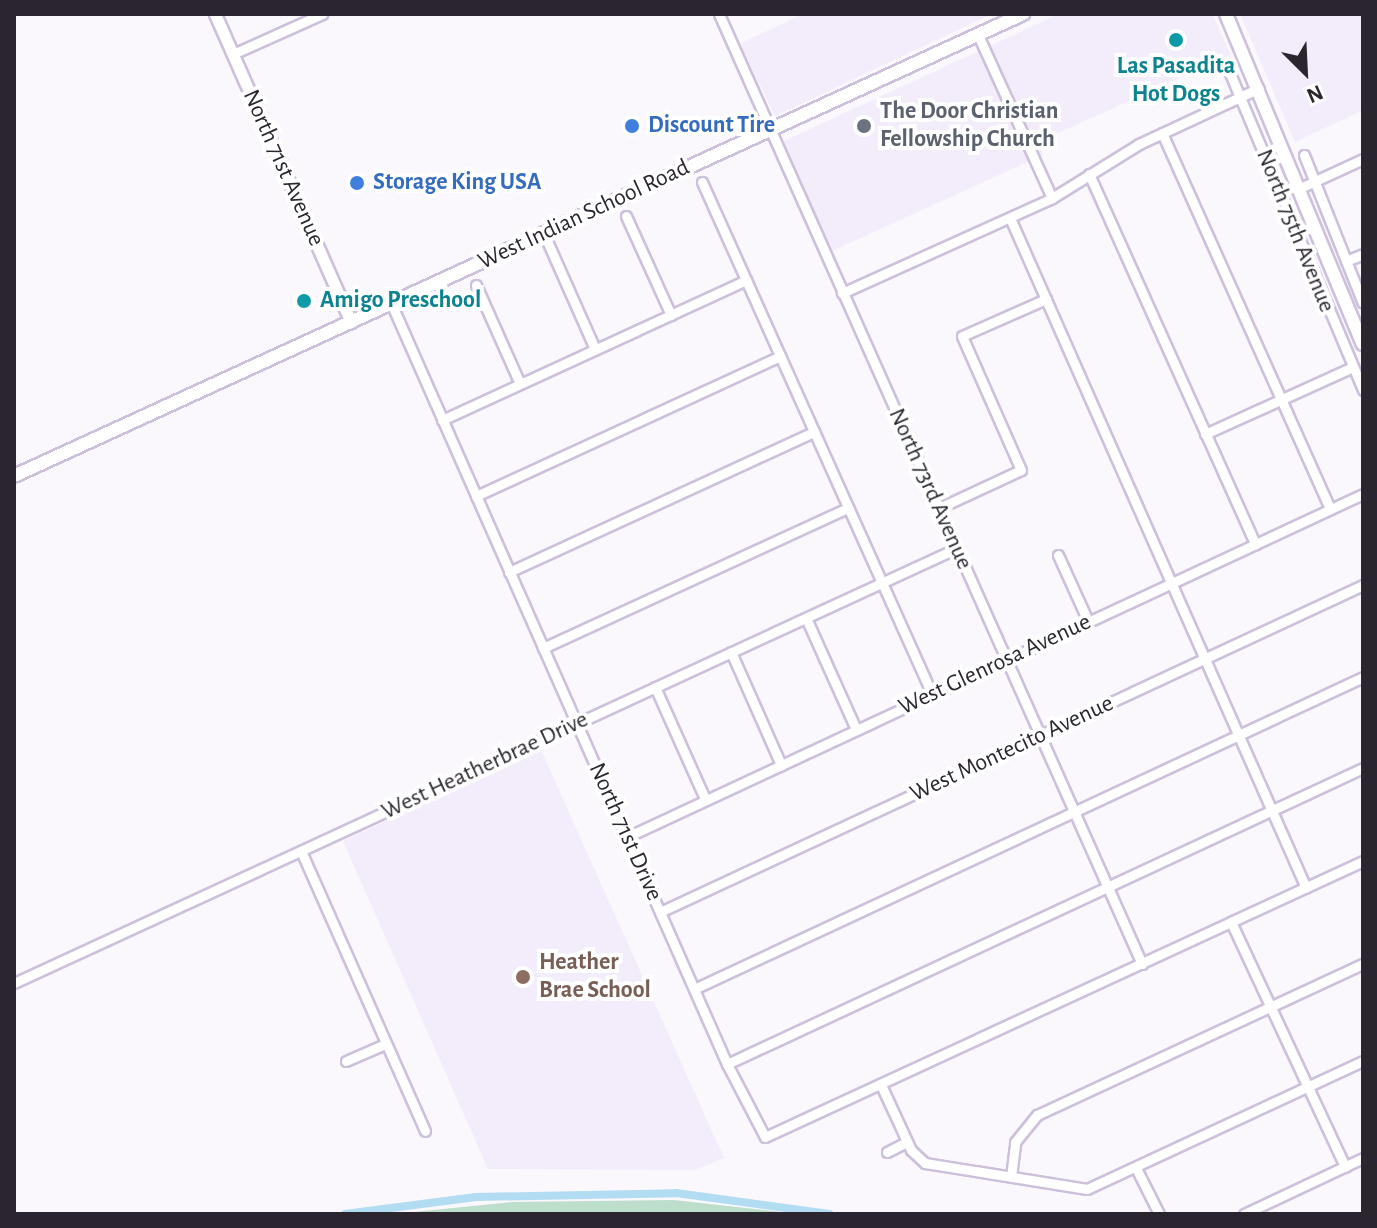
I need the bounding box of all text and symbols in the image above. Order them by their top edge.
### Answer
marker: Las Pasadita Hot Dogs [1167,31,1185,49]
north arrow [1265,32,1345,112]
place label: Las Pasadita Hot Dogs [1117,53,1235,109]
text: N [1303,81,1326,107]
street label: North 71st Avenue [236,85,330,251]
place label: The Door Christian Fellowship Church [880,98,1059,154]
place label: Discount Tire [648,112,775,140]
marker: Discount Tire [623,117,641,135]
marker: The Door Christian Fellowship Church [855,117,873,135]
street label: North 75th Avenue [1249,145,1341,317]
street label: West Indian School Road [474,153,694,277]
place label: Storage King USA [373,169,541,197]
marker: Storage King USA [348,174,366,192]
place label: Amigo Preschool [320,287,481,315]
marker: Amigo Preschool [295,292,313,310]
street label: North 73rd Avenue [882,404,978,574]
street label: West Glenrosa Avenue [894,608,1096,722]
street label: West Montecito Avenue [906,689,1118,809]
street label: West Heatherbrae Drive [377,705,593,827]
street label: North 71st Drive [582,759,668,905]
place label: Heather Brae School [539,949,651,1005]
marker: Heather Brae School [514,968,532,986]

